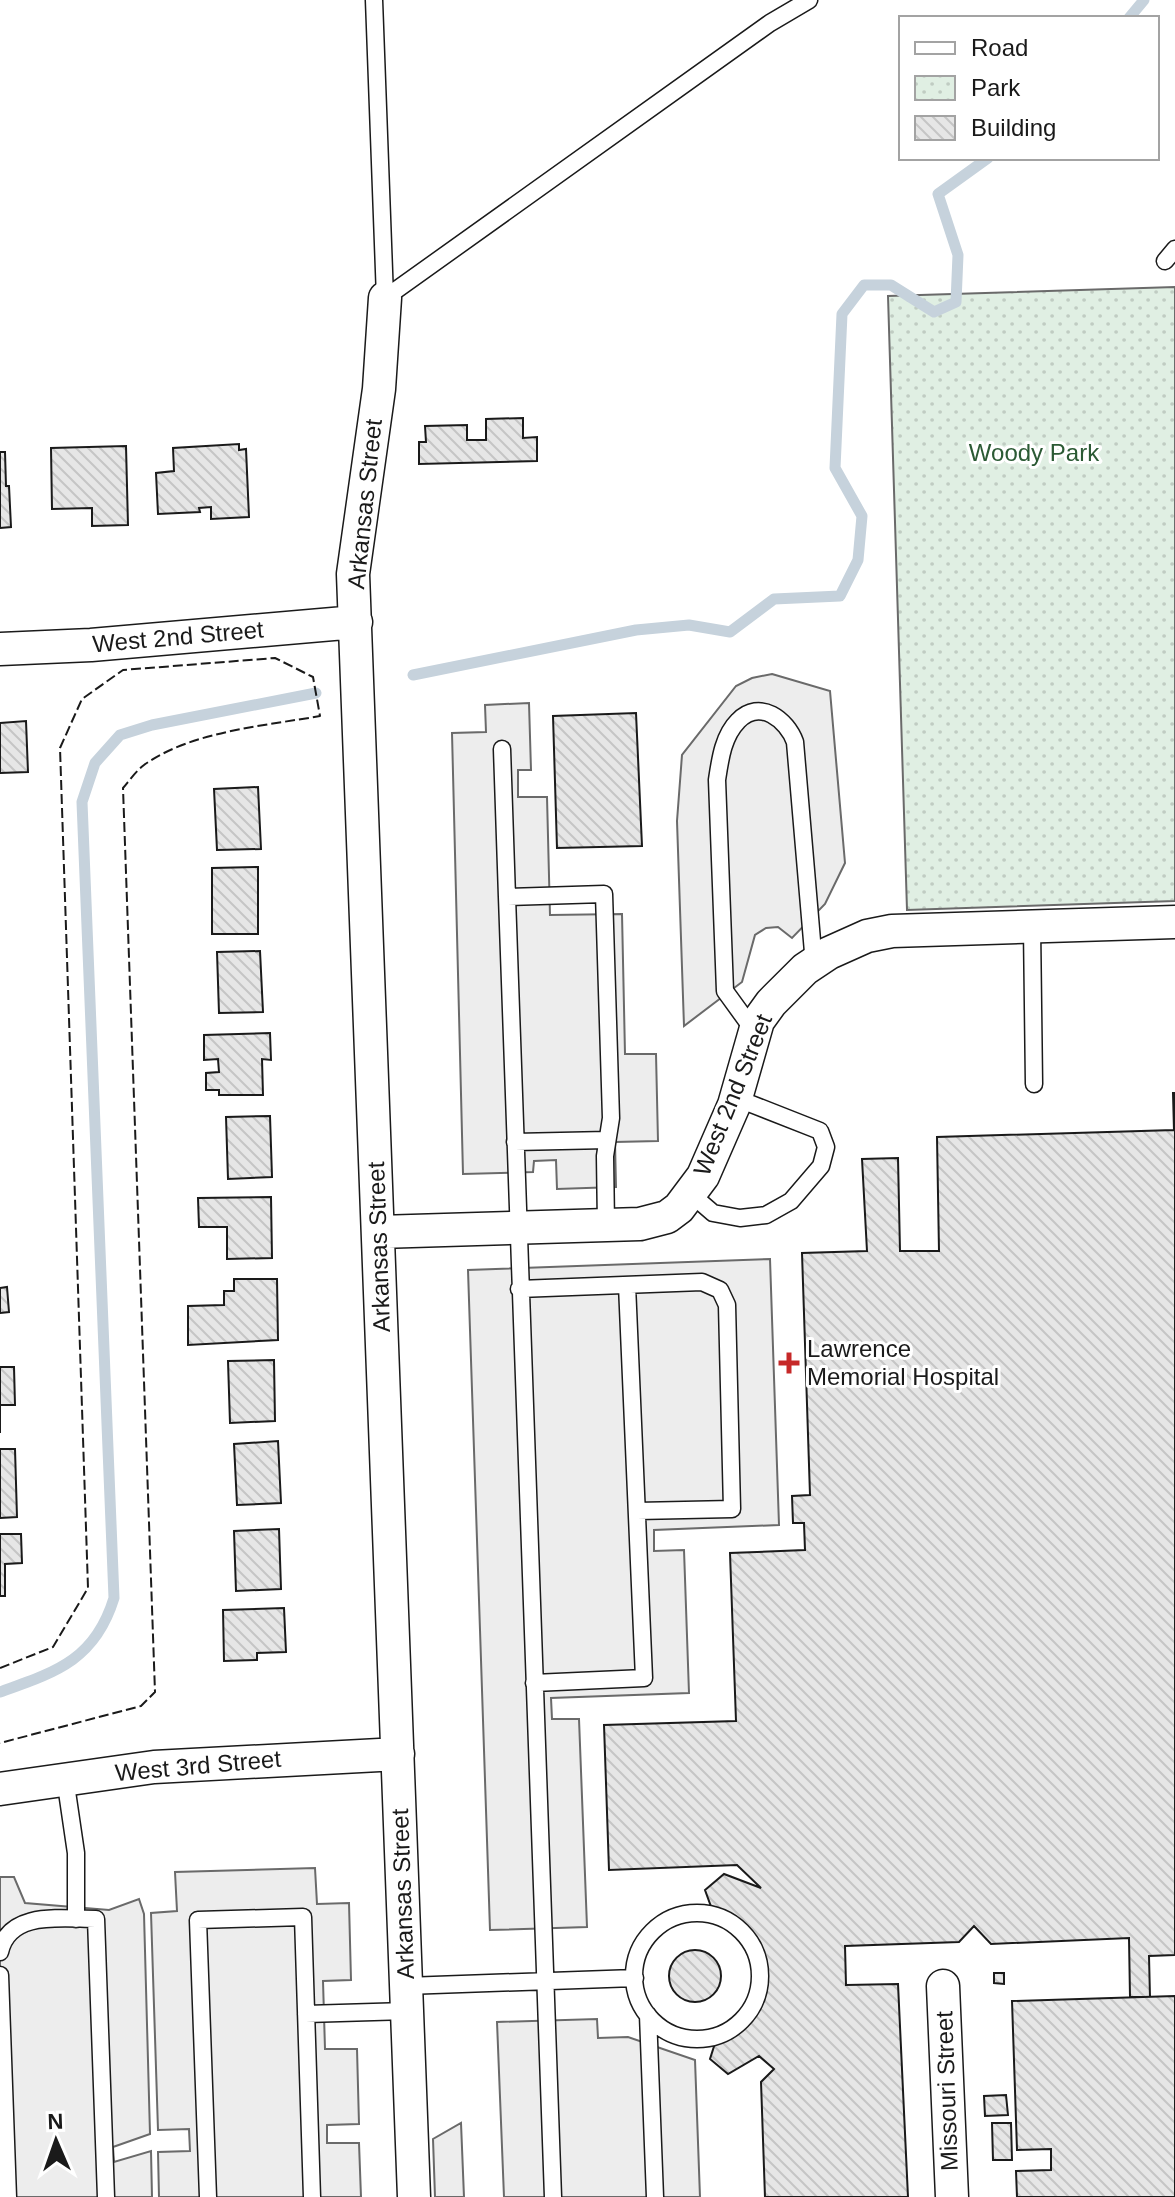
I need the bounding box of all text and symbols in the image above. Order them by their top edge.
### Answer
legend [899,16,1159,160]
text: Road [971,34,1028,61]
text: Park [971,74,1021,101]
text: Building [971,114,1056,141]
street label: Arkansas Street [342,417,387,590]
park label: Woody Park [969,439,1100,466]
street label: West 2nd Street [91,616,265,657]
street label: West 2nd Street [688,1010,777,1179]
street label: Arkansas Street [362,1161,395,1333]
place label: Lawrence Memorial Hospital [807,1335,999,1390]
marker: Lawrence Memorial Hospital [778,1352,800,1374]
street label: West 3rd Street [114,1745,282,1786]
street label: Arkansas Street [386,1808,419,1980]
street label: Missouri Street [930,2010,963,2171]
north arrow [16,2101,96,2181]
text: N [47,2109,64,2134]

